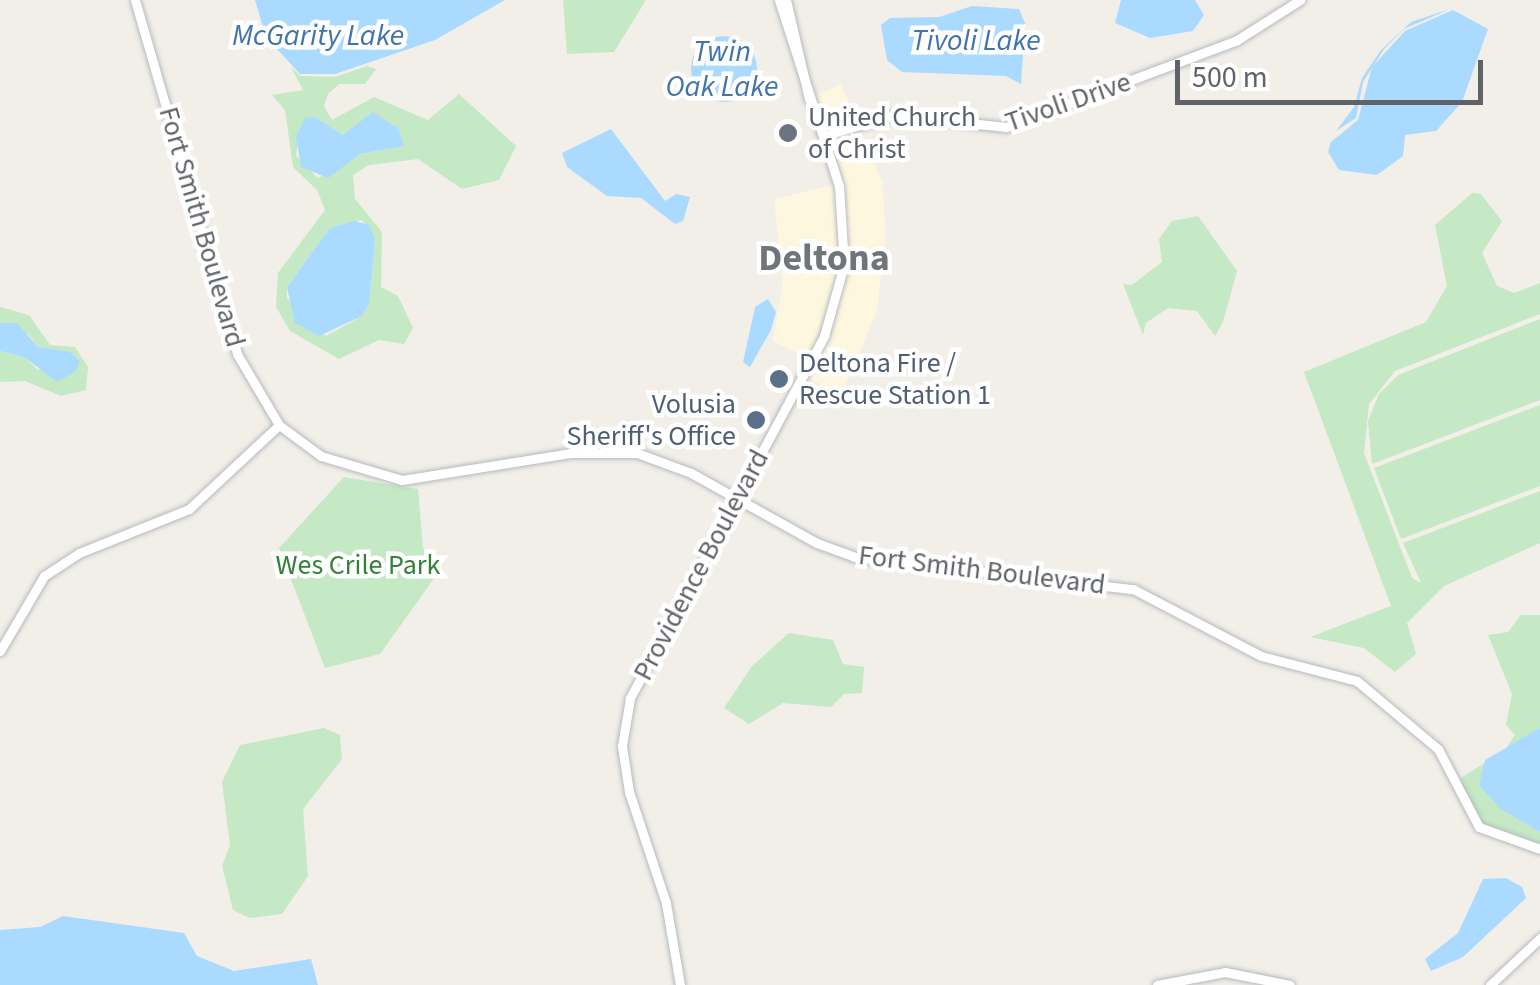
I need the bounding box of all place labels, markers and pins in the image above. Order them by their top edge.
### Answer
place label: United Church of Christ [808,100,976,166]
marker: United Church of Christ [777,122,799,144]
place label: Deltona Fire / Rescue Station 1 [799,346,991,412]
marker: Deltona Fire / Rescue Station 1 [768,368,790,390]
place label: Volusia Sheriff's Office [567,387,736,453]
marker: Volusia Sheriff's Office [745,409,767,431]

